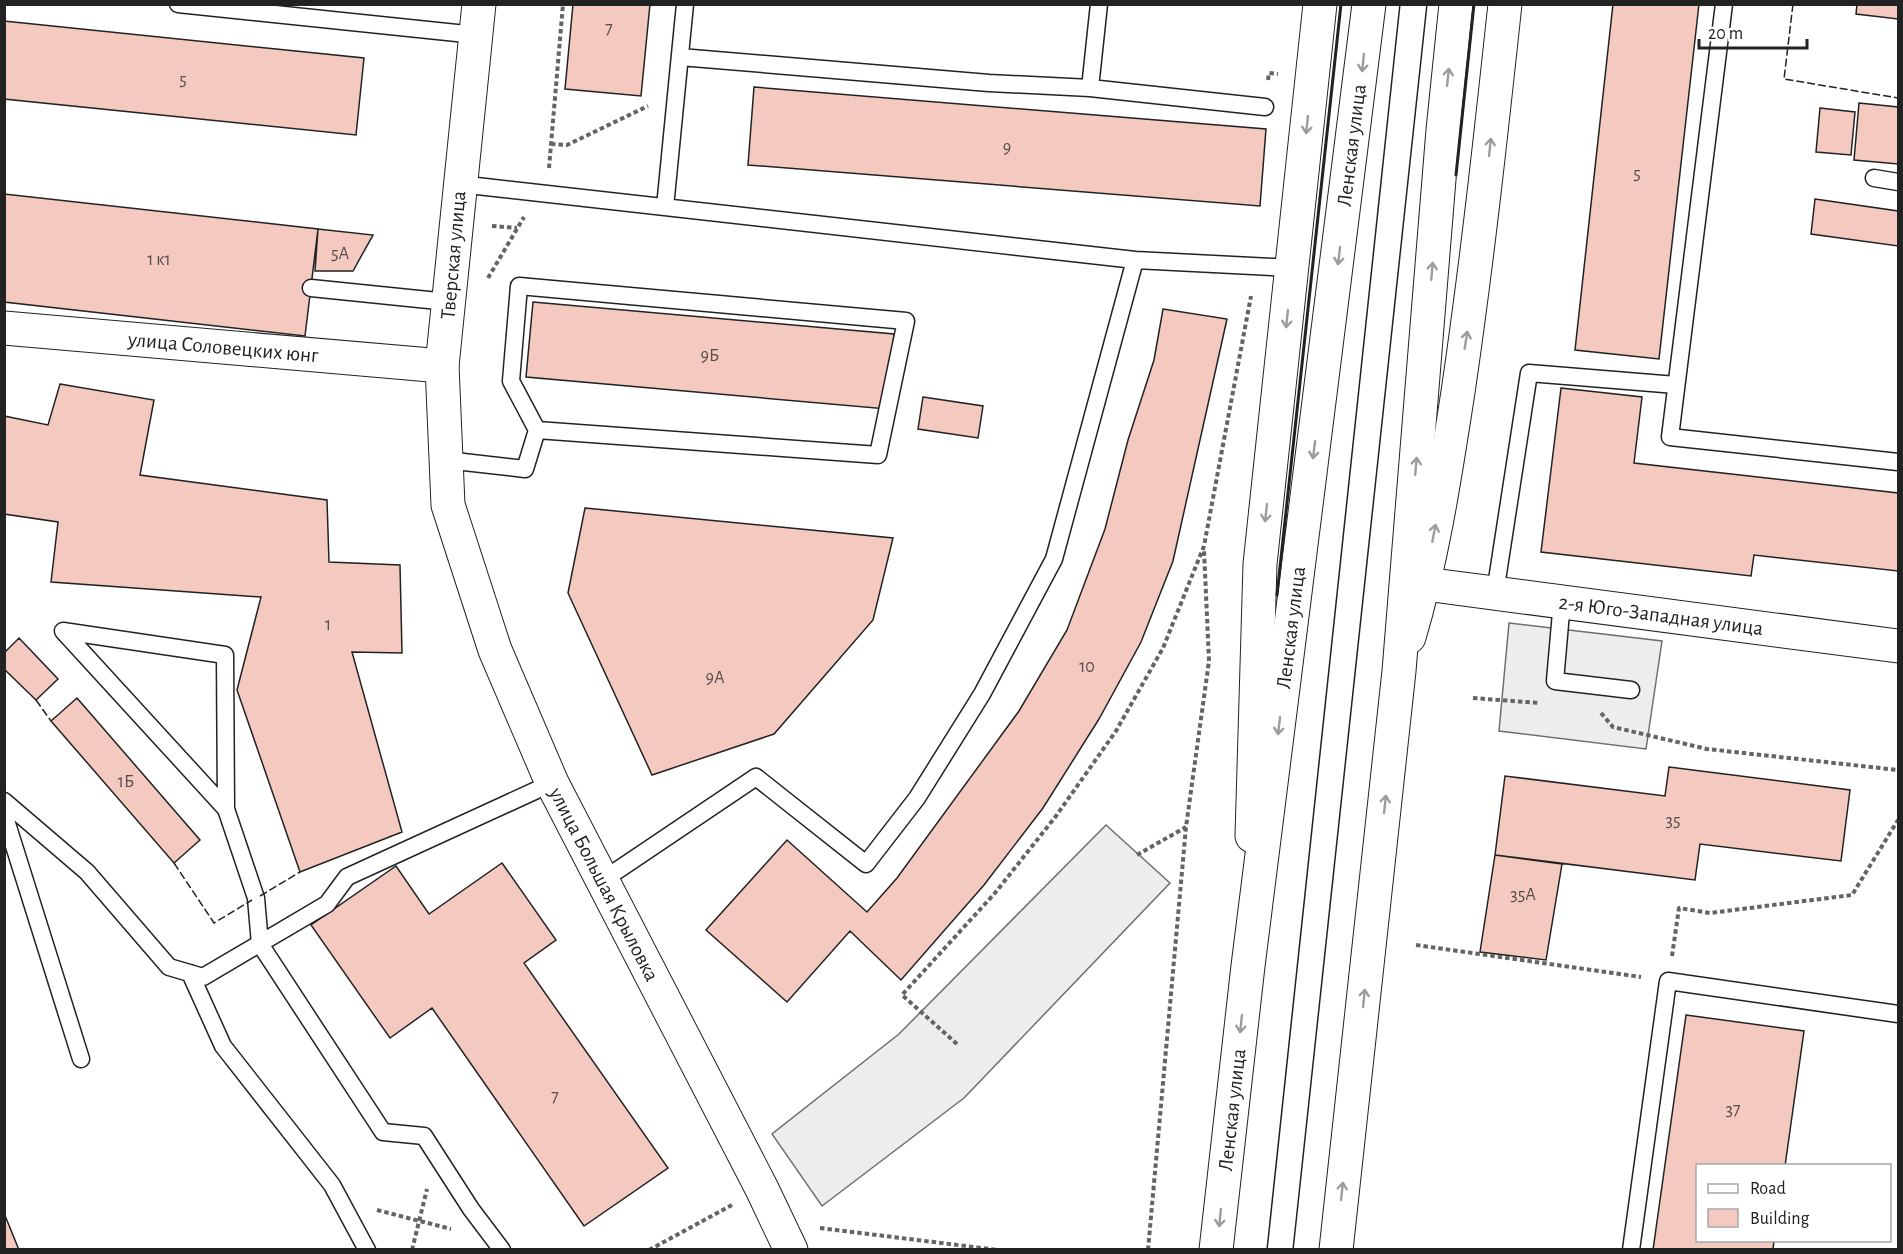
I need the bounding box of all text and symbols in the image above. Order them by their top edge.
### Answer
scale bar [1699,12,1807,50]
house number: 7 [605,20,613,38]
text: 20 m [1708,25,1743,43]
one-way arrow [1357,52,1368,72]
one-way arrow [1443,68,1454,88]
house number: 5 [179,71,187,89]
street label: Ленская улица [1334,83,1370,208]
one-way arrow [1302,115,1313,135]
one-way arrow [1485,137,1496,157]
house number: 9 [1003,139,1011,157]
house number: 5 [1633,165,1641,183]
street label: Тверская улица [437,190,470,320]
house number: 5А [331,245,349,263]
one-way arrow [1333,246,1344,266]
house number: 1 к1 [147,251,171,269]
one-way arrow [1426,262,1437,282]
one-way arrow [1281,309,1292,329]
street label: улица Соловецких юнг [126,329,320,366]
one-way arrow [1460,331,1471,351]
house number: 9Б [701,347,719,365]
one-way arrow [1309,439,1320,459]
one-way arrow [1411,456,1422,476]
one-way arrow [1260,503,1271,523]
one-way arrow [1429,523,1440,543]
street label: Ленская улица [1273,565,1309,690]
street label: 2-я Юго-Западная улица [1557,592,1765,639]
house number: 1 [325,616,331,634]
house number: 10 [1079,658,1095,676]
house number: 9А [705,669,725,687]
one-way arrow [1273,716,1284,736]
house number: 1Б [118,773,134,791]
street label: улица Большая Крыловка [545,783,663,985]
one-way arrow [1380,794,1391,814]
house number: 35 [1666,812,1680,830]
house number: 35А [1510,886,1536,904]
one-way arrow [1359,988,1370,1008]
one-way arrow [1235,1014,1246,1033]
street label: Ленская улица [1215,1047,1250,1172]
house number: 7 [551,1088,559,1106]
house number: 37 [1726,1101,1740,1119]
legend [1696,1164,1891,1242]
text: Road [1750,1180,1786,1198]
one-way arrow [1337,1182,1348,1202]
one-way arrow [1214,1207,1225,1227]
text: Building [1750,1210,1810,1228]

